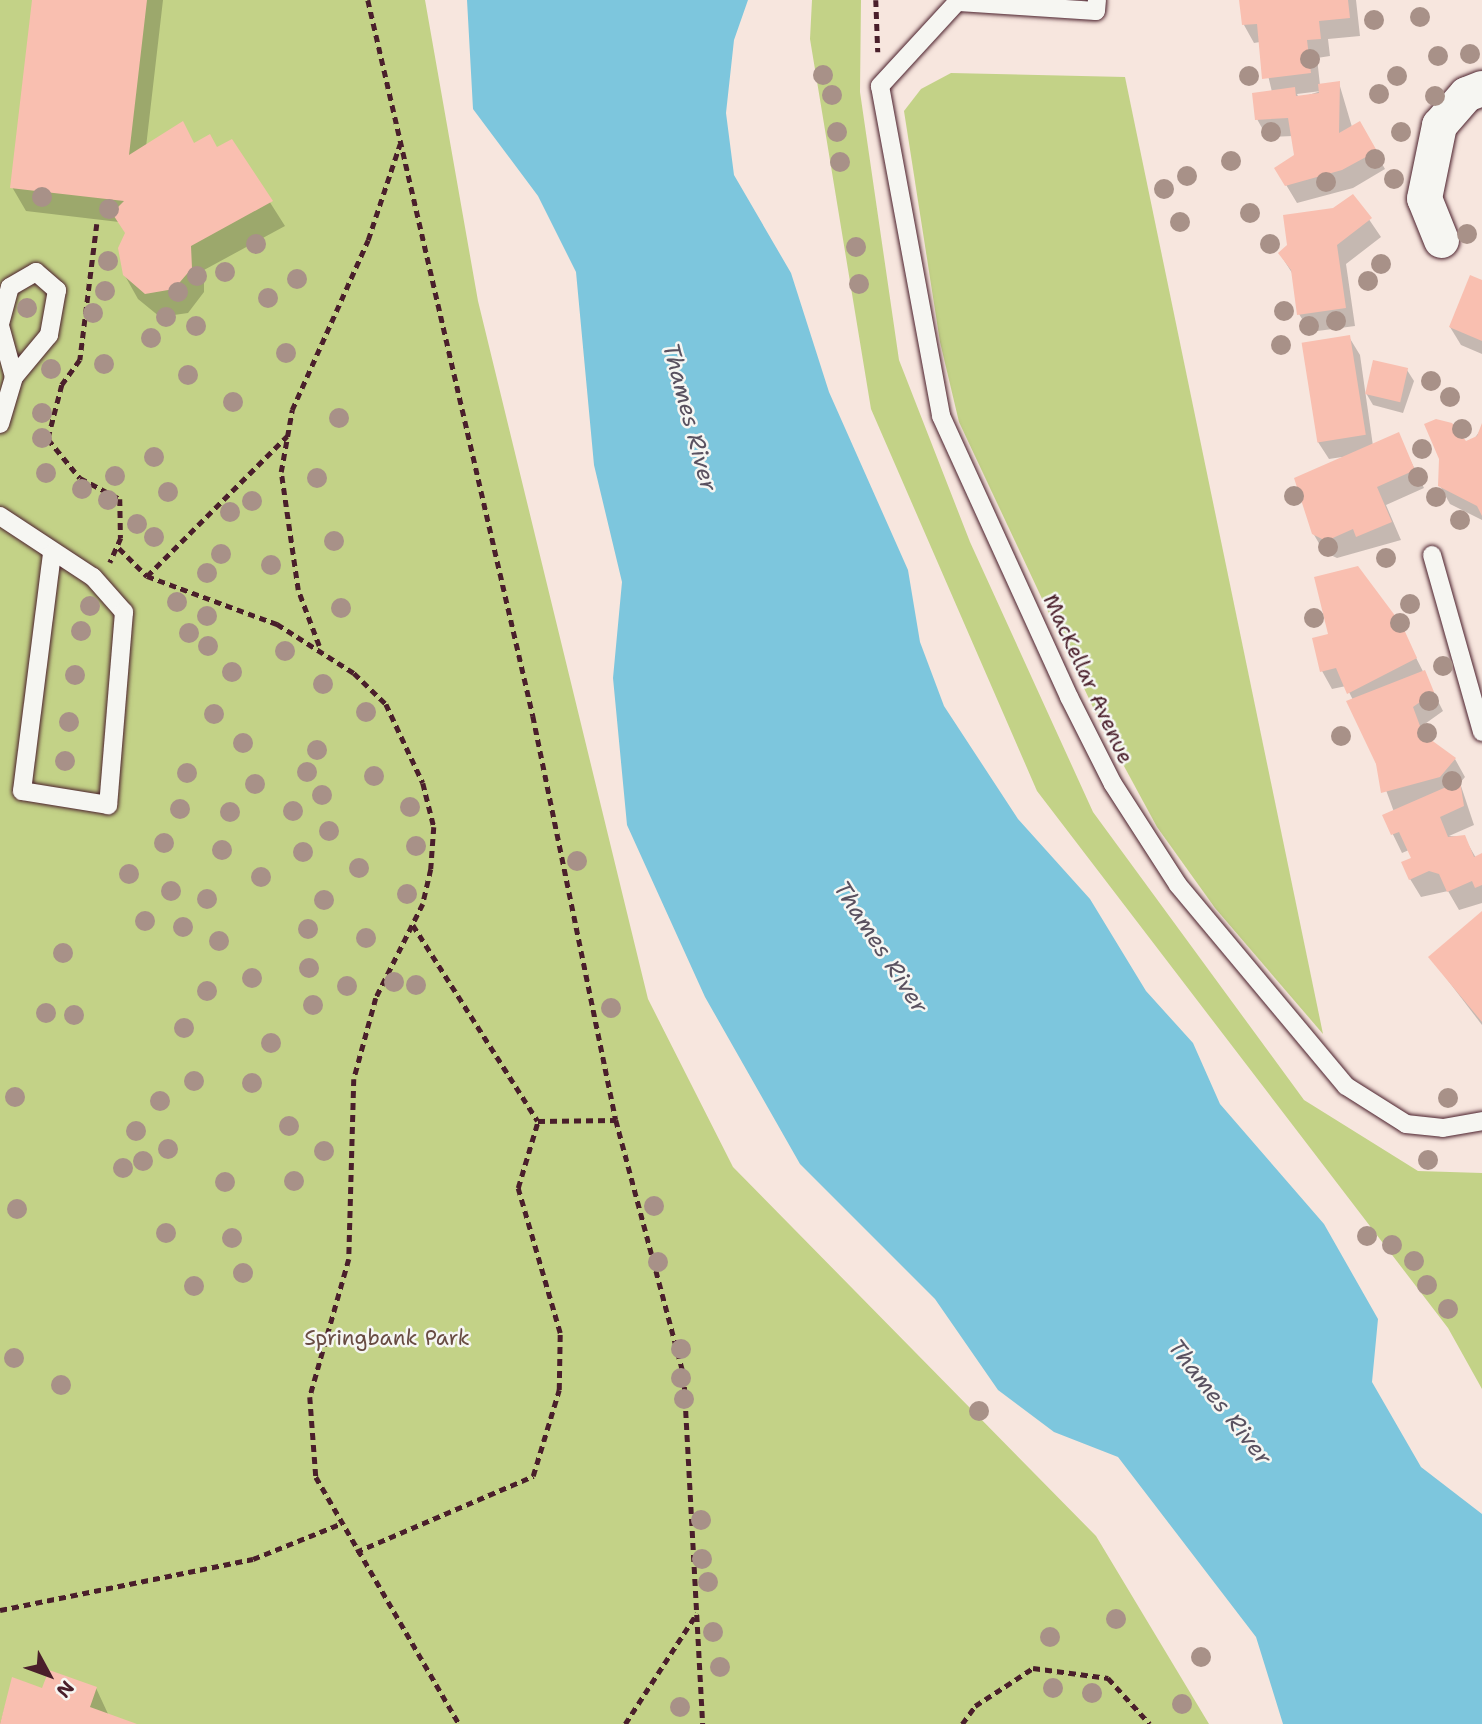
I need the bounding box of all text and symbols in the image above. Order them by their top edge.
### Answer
water label: Thames River [657,340,723,494]
street label: MacKellar Avenue [1038,590,1138,768]
water label: Thames River [828,876,934,1018]
park label: Springbank Park [304,1325,470,1351]
water label: Thames River [1162,1333,1278,1471]
north arrow [14,1640,84,1710]
text: N [51,1675,80,1703]

